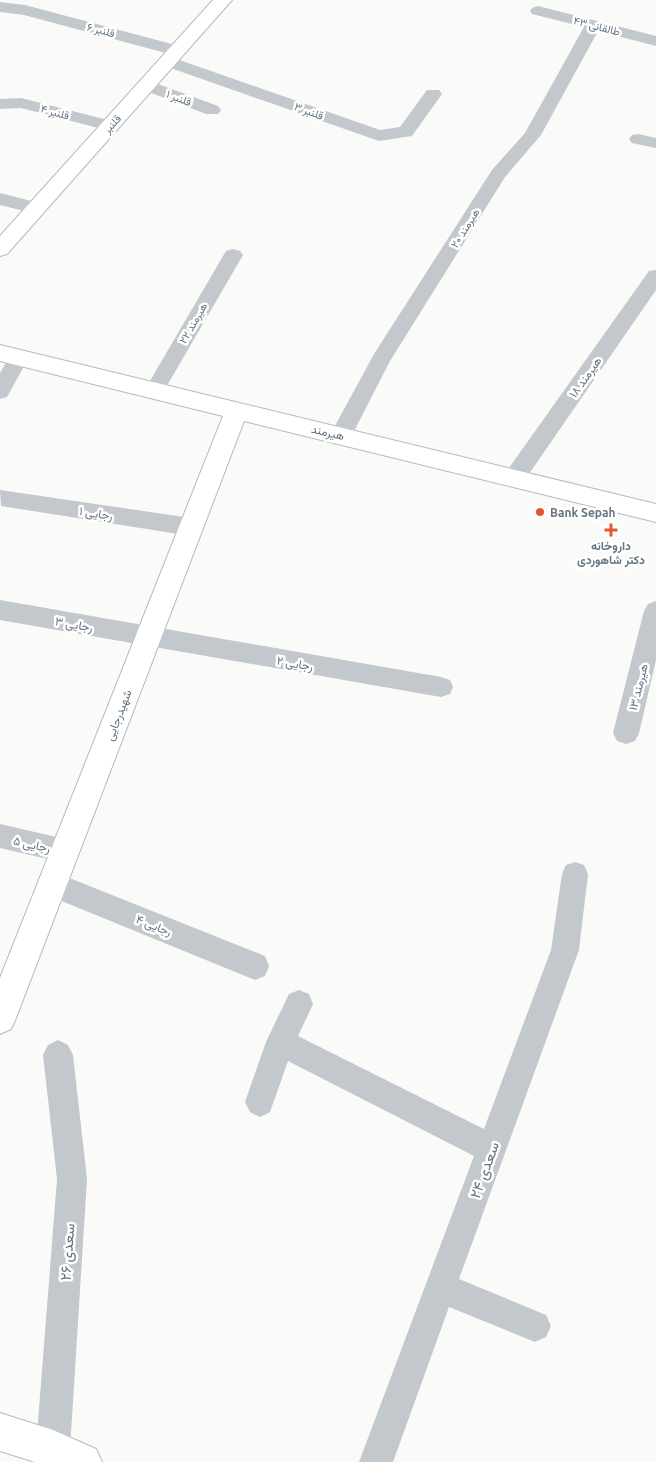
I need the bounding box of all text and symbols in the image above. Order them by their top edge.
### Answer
street label: طالقانی ۴۳ [572,14,622,39]
street label: قلنبر ۶ [86,21,116,40]
street label: قلنبر ۱ [164,88,193,109]
street label: قلنبر ۳ [292,100,325,123]
street label: قلنبر ۴ [39,102,71,123]
street label: قلنبر [100,112,124,137]
street label: هیرمند ۲۰ [448,206,483,250]
street label: هیرمند ۲۲ [177,300,210,346]
street label: هیرمند ۱۸ [566,354,605,401]
street label: هیرمند [310,422,346,444]
street label: رجایی ۱ [78,504,114,524]
marker: Bank Sepah [534,506,546,518]
place label: Bank Sepah [550,506,616,519]
marker: داروخانه دکتر شاهوردی [605,524,617,536]
place label: داروخانه دکتر شاهوردی [577,539,645,568]
street label: رجایی ۳ [54,614,94,636]
street label: رجایی ۲ [276,653,314,675]
street label: هیرمند ۱۳ [626,662,652,712]
street label: شهیدرجایی [102,688,136,743]
street label: رجایی ۵ [12,833,52,856]
street label: رجایی ۴ [134,912,174,940]
street label: سعدی ۲۴ [466,1139,504,1201]
street label: سعدی ۲۶ [57,1223,79,1281]

